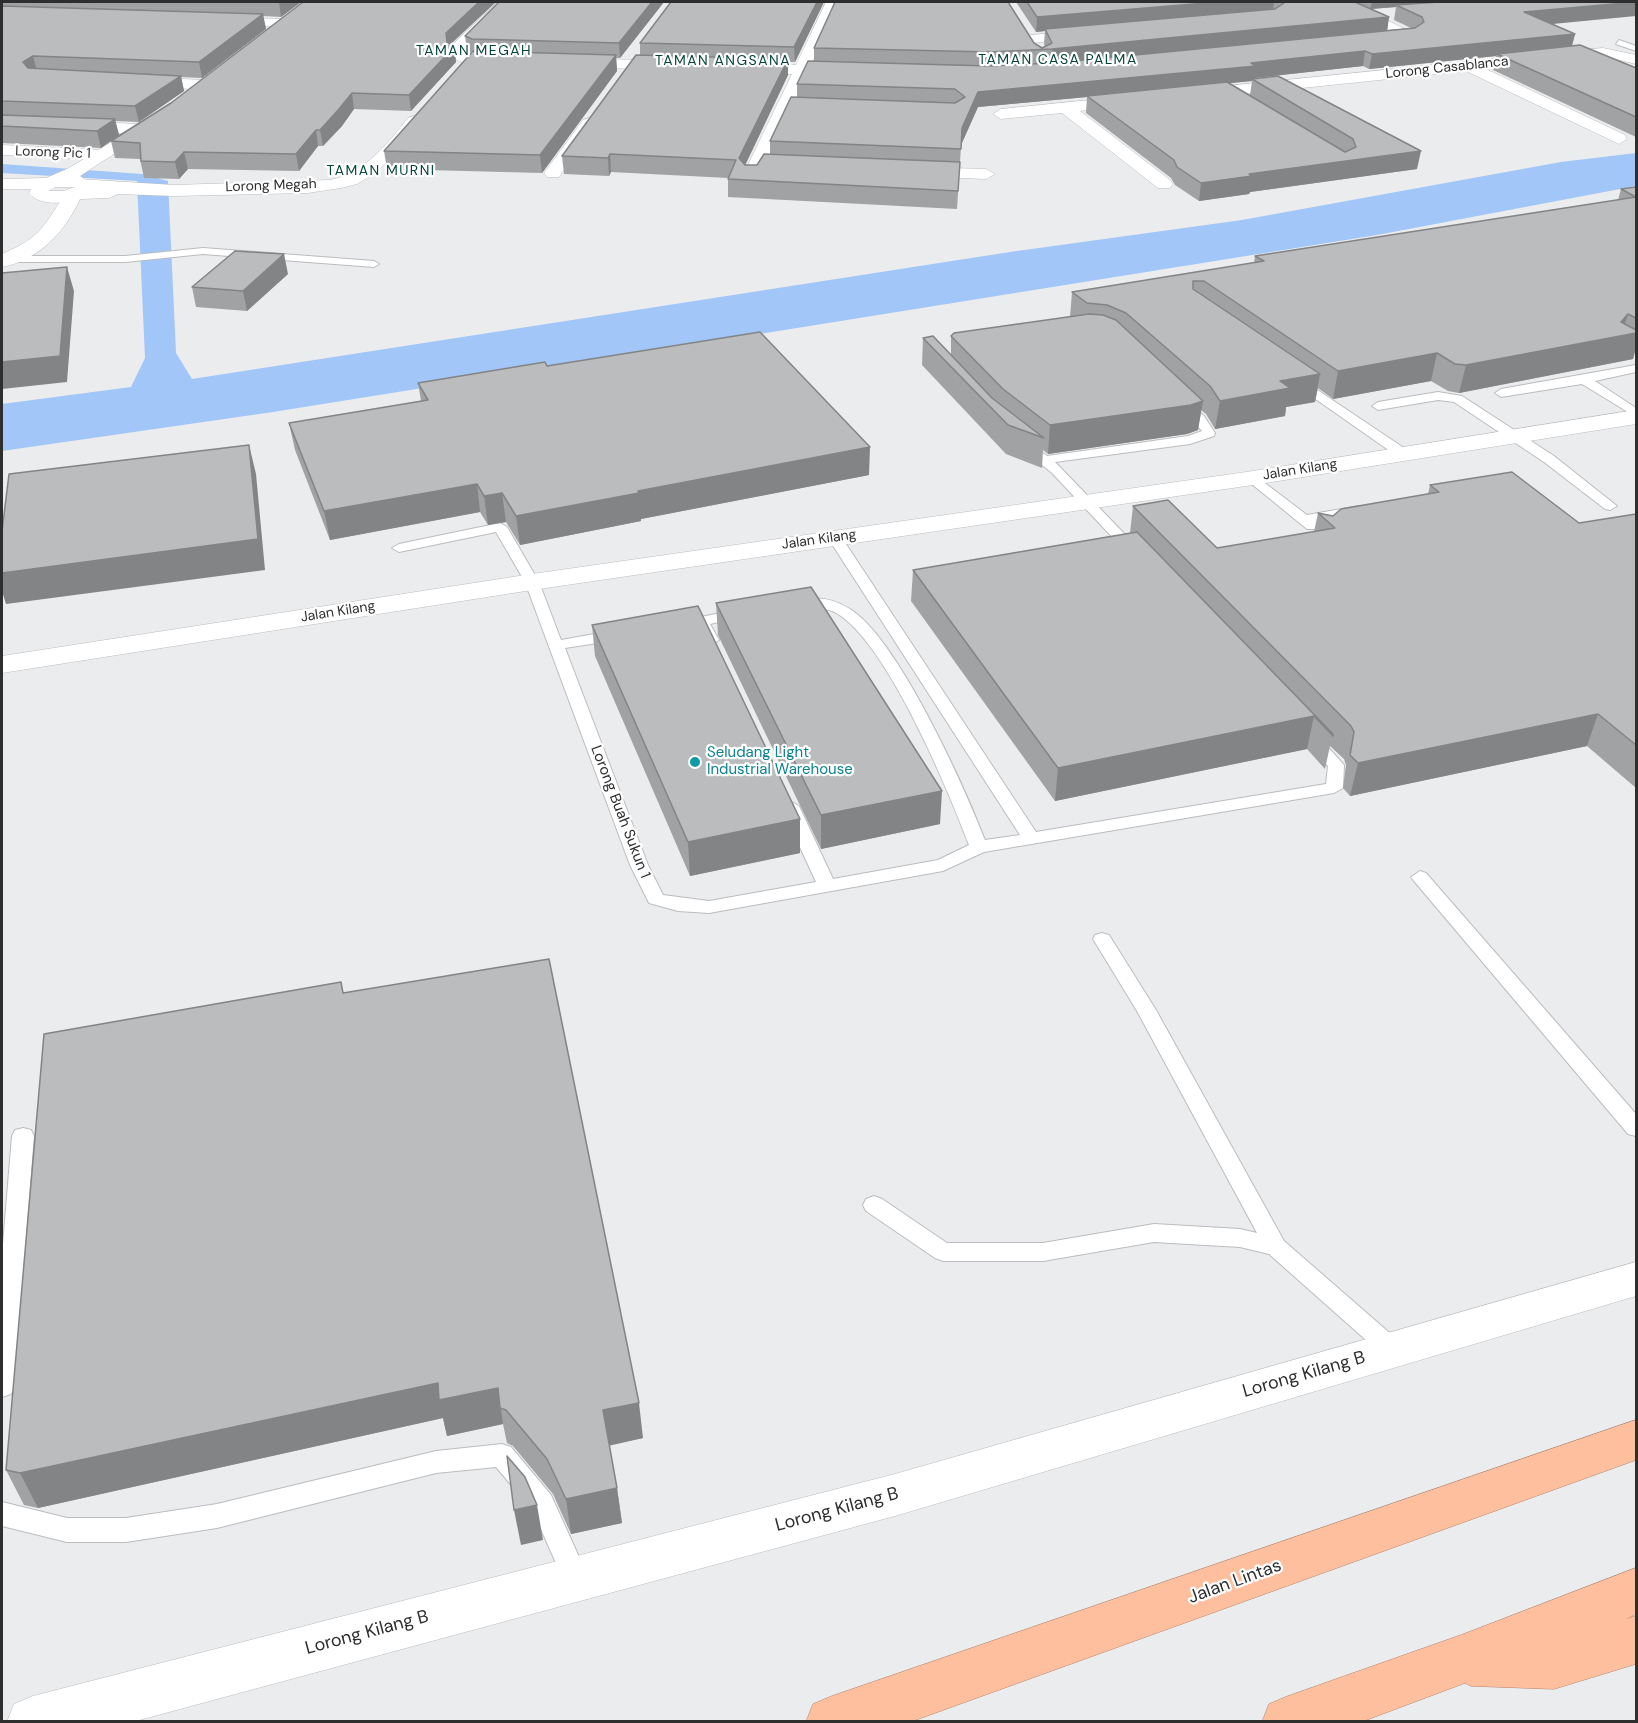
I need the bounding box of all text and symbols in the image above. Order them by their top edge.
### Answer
district label: TAMAN MEGAH [416,43,532,59]
district label: TAMAN CASA PALMA [978,52,1138,68]
district label: TAMAN ANGSANA [655,53,791,69]
street label: Lorong Casablanca [1385,53,1509,83]
street label: Lorong Pic 1 [15,143,91,163]
district label: TAMAN MURNI [326,163,436,179]
street label: Lorong Megah [225,176,317,196]
street label: Jalan Kilang [1262,456,1338,484]
street label: Jalan Kilang [781,526,857,554]
street label: Jalan Kilang [300,598,376,626]
street label: Lorong Buah Sukun 1 [586,743,654,881]
place label: Seludang Light Industrial Warehouse [707,744,853,779]
marker: Seludang Light Industrial Warehouse [688,755,702,769]
street label: Lorong Kilang B [1240,1347,1368,1403]
street label: Lorong Kilang B [773,1483,901,1537]
street label: Jalan Lintas [1185,1555,1285,1609]
street label: Lorong Kilang B [303,1606,431,1660]

